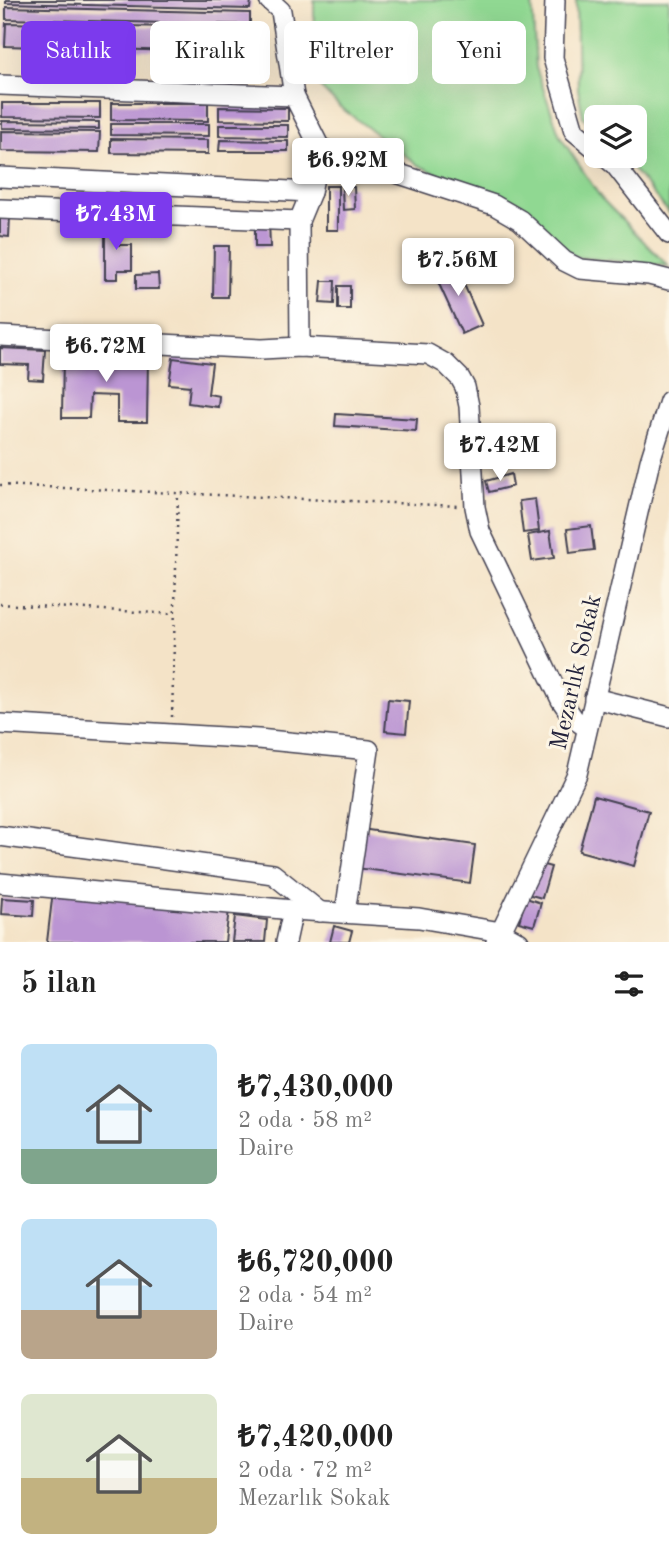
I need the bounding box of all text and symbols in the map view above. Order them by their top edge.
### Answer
chip: Satılık [21,21,136,84]
chip: Kiralık [150,21,270,84]
chip: Filtreler [284,21,418,84]
chip: Yeni [432,21,526,84]
map controls [584,105,647,168]
button: layers [584,105,647,168]
pin: ₺6.92M [291,138,405,198]
text: ₺6.92M [308,149,388,172]
pin: ₺7.43M [59,192,173,252]
text: ₺7.43M [76,203,156,226]
pin: ₺7.56M [401,238,515,298]
text: ₺7.56M [418,249,498,272]
pin: ₺6.72M [49,324,163,384]
text: ₺6.72M [66,335,146,358]
pin: ₺7.42M [443,424,557,483]
text: ₺7.42M [460,434,540,457]
street label: Mezarlık Sokak [547,592,607,753]
icon: filters [610,965,648,1003]
text: 5 ilan [21,969,97,999]
icon: home [77,1072,161,1156]
text: ₺7,430,000 [238,1073,394,1103]
text: 2 oda · 58 m² [238,1109,372,1132]
text: Daire [238,1137,294,1160]
icon: home [77,1247,161,1331]
text: ₺6,720,000 [238,1248,394,1278]
text: 2 oda · 54 m² [238,1284,372,1307]
text: Daire [238,1312,294,1335]
icon: home [77,1422,161,1506]
text: ₺7,420,000 [238,1423,394,1453]
text: 2 oda · 72 m² [238,1459,372,1482]
text: Mezarlık Sokak [238,1487,391,1510]

